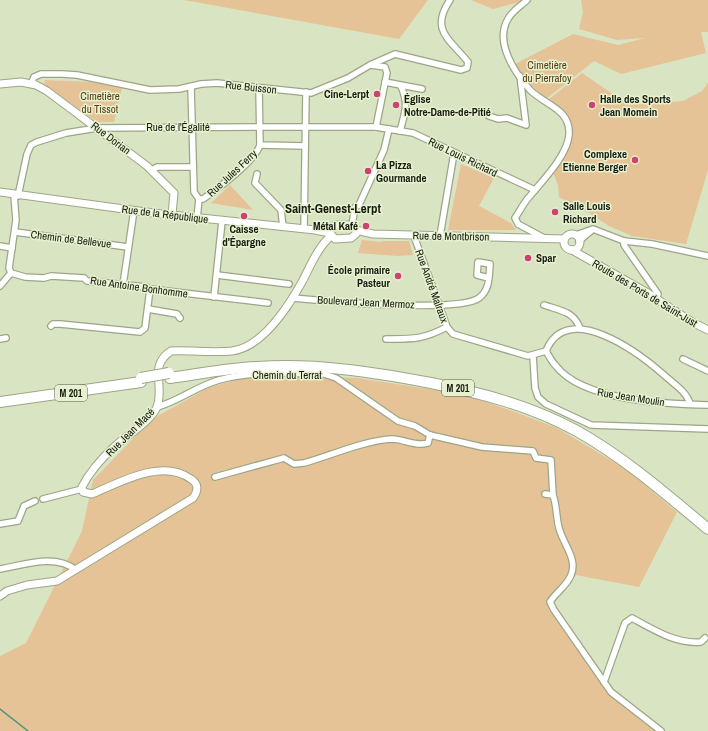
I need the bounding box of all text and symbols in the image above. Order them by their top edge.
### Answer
park label: Cimetière du Pierrafoy [522,58,572,85]
street label: Rue Buisson [225,77,277,97]
place label: Cine-Lerpt [324,87,369,101]
park label: Cimetière du Tissot [80,89,120,116]
marker: Cine-Lerpt [372,89,382,99]
place label: Église Notre-Dame-de-Pitié [404,92,491,119]
place label: Halle des Sports Jean Momein [600,92,671,119]
marker: Église Notre-Dame-de-Pitié [391,100,401,110]
marker: Halle des Sports Jean Momein [587,100,597,110]
street label: Rue Dorian [88,119,134,157]
street label: Rue de l'Égalité [146,120,210,134]
street label: Rue Louis Richard [426,134,500,180]
street label: Rue Jules Ferry [204,146,260,200]
place label: Complexe Etienne Berger [563,147,627,174]
marker: Complexe Etienne Berger [630,155,640,165]
place label: La Pizza Gourmande [376,158,427,185]
marker: La Pizza Gourmande [363,166,373,176]
place label: Salle Louis Richard [563,199,611,226]
district label: Saint-Genest-Lerpt [285,200,381,217]
street label: Rue de la République [121,202,209,226]
marker: Salle Louis Richard [550,207,560,217]
marker: Caisse d'Épargne [239,211,249,221]
place label: Métal Kafé [313,219,358,233]
marker: Métal Kafé [361,221,371,231]
place label: Caisse d'Épargne [222,222,266,249]
street label: Chemin de Bellevue [30,227,112,251]
street label: Rue de Montbrison [413,228,489,244]
street label: Rue André Malraux [412,247,452,325]
place label: Spar [536,251,557,265]
marker: Spar [523,253,533,263]
street label: Route des Ports de Saint-Just [590,256,701,330]
place label: École primaire Pasteur [328,263,390,290]
marker: École primaire Pasteur [393,271,403,281]
street label: Rue Antoine Bonhomme [89,273,189,301]
street label: Boulevard Jean Mermoz [317,292,416,312]
street label: Chemin du Terrat [252,368,322,382]
road number: M 201 [442,380,474,396]
road number: M 201 [55,385,87,401]
street label: Rue Jean Moulin [596,385,666,409]
street label: Rue Jean Macé [103,405,157,459]

